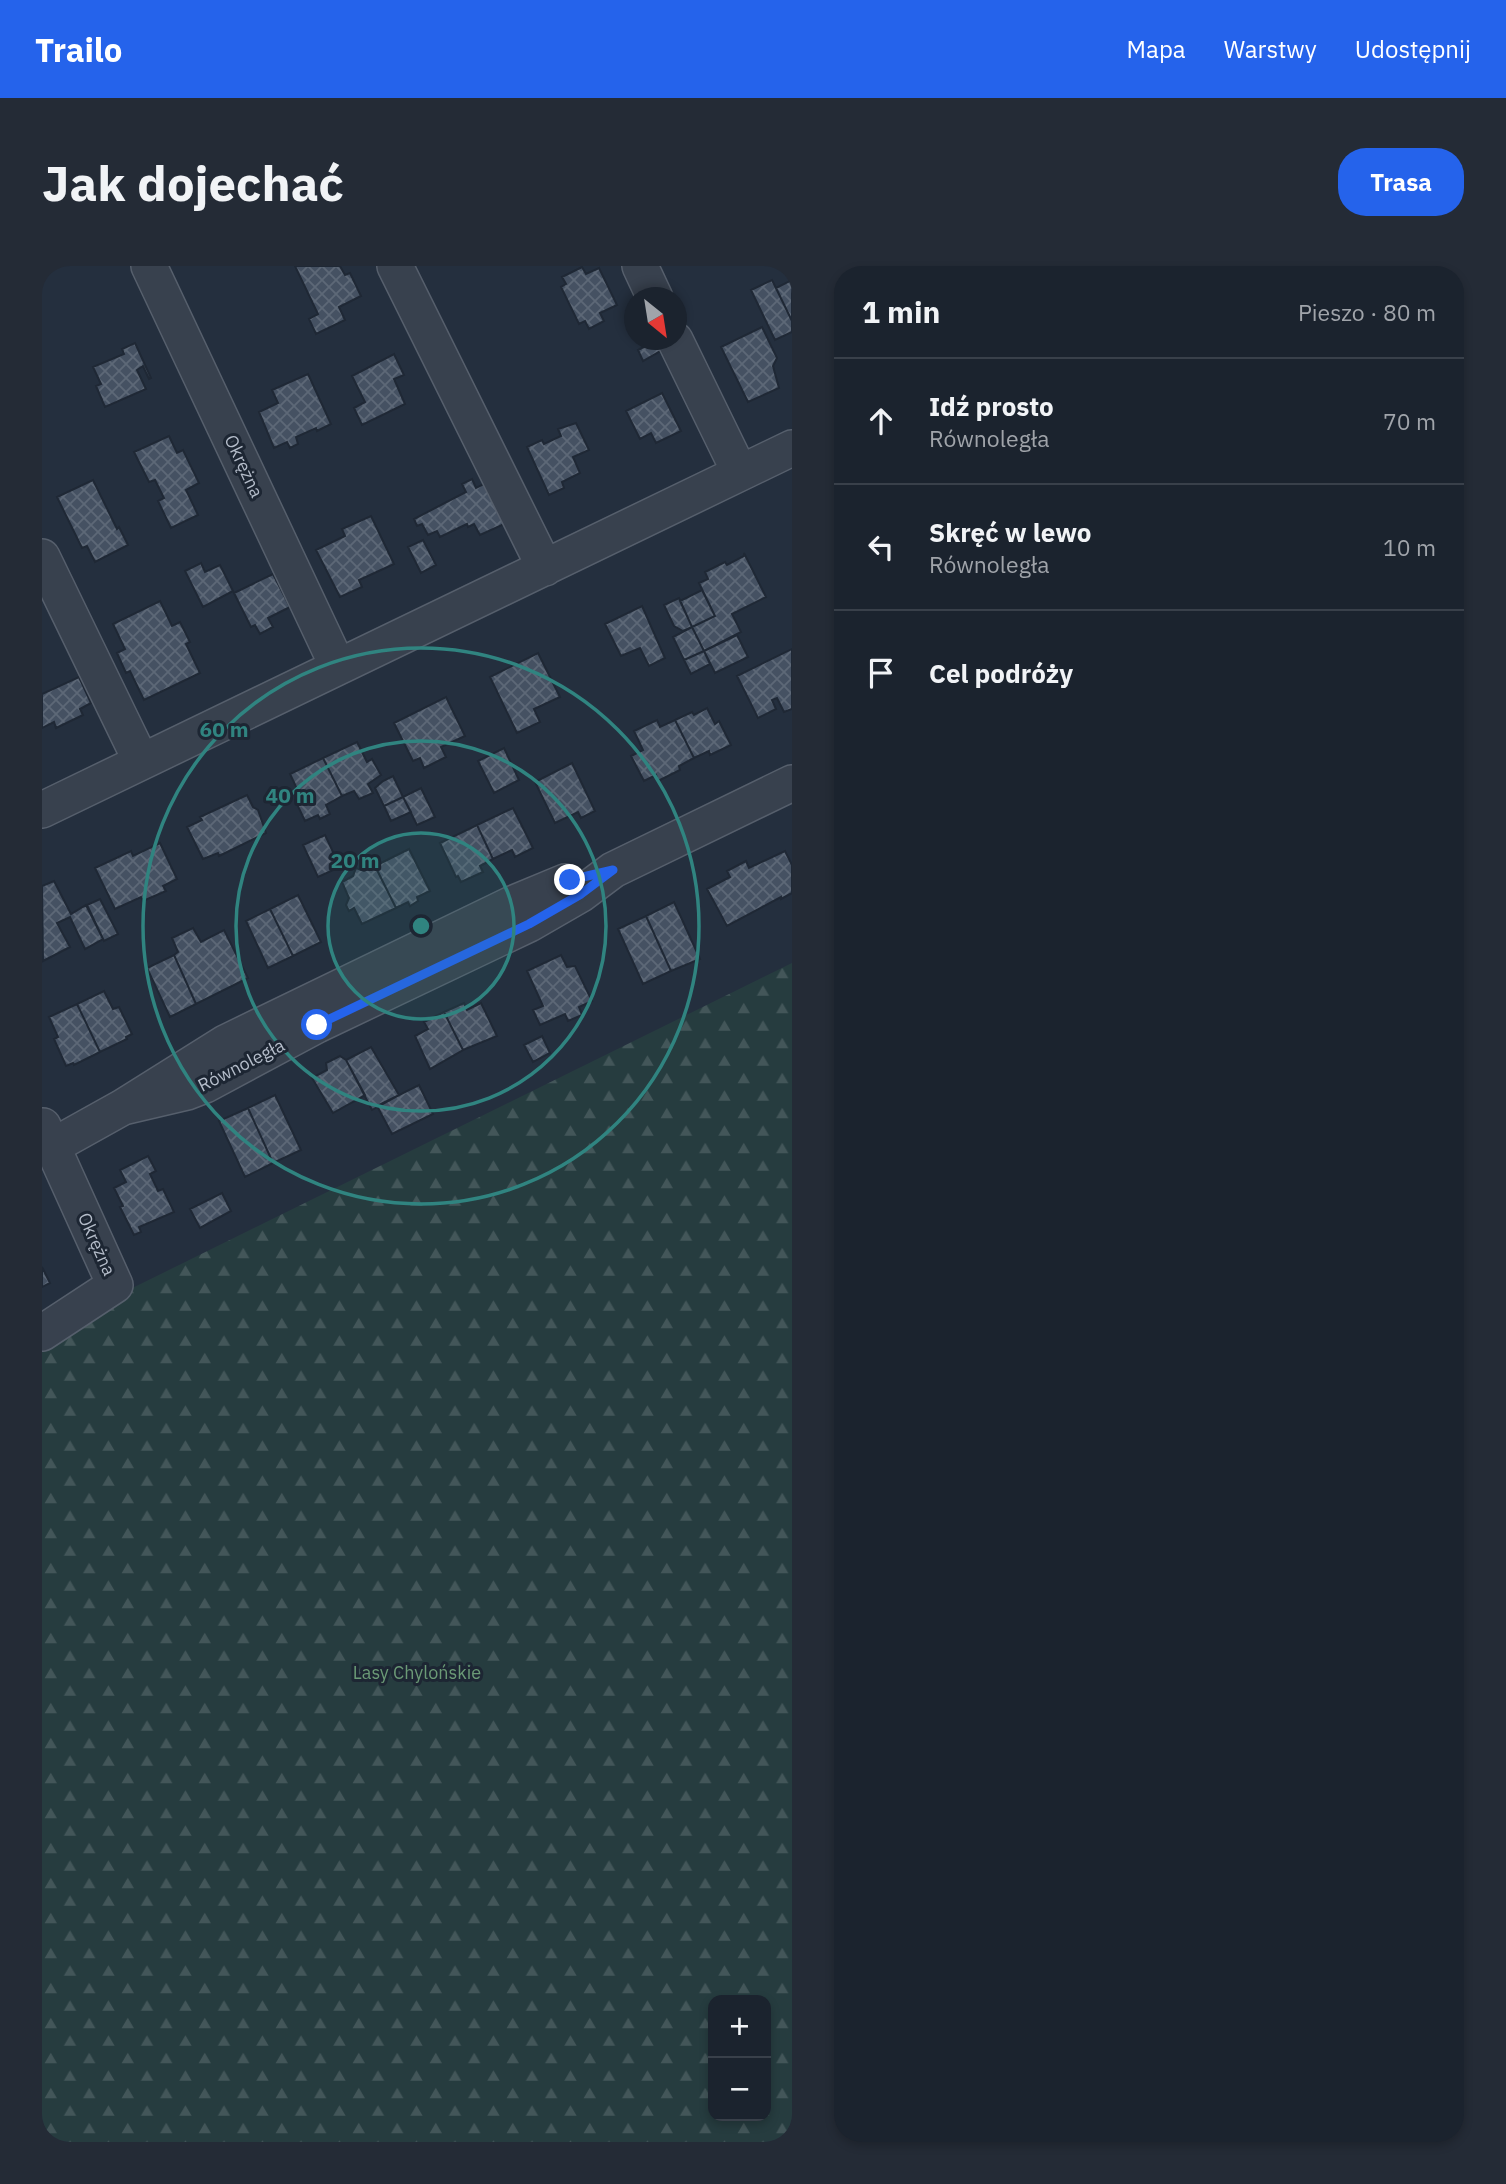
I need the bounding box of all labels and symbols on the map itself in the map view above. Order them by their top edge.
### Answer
north arrow [624,287,687,350]
street label: Okrężna [219,431,269,501]
text: 60 m [200,715,248,743]
text: 40 m [266,781,314,809]
text: 20 m [331,846,379,874]
route end [554,864,585,895]
centre of rings [409,914,433,938]
route start [301,1009,332,1040]
street label: Równoległa [194,1033,289,1097]
street label: Okrężna [73,1209,121,1280]
park label: Lasy Chylońskie [353,1661,481,1684]

